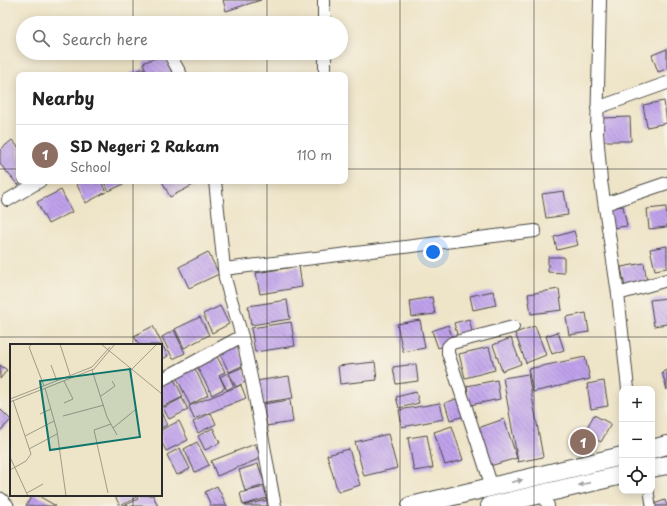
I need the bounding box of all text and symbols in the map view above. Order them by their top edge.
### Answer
search box [16,16,348,60]
icon: search [30,27,52,49]
text: Search here [62,27,148,50]
text: Nearby [32,85,94,111]
text: SD Negeri 2 Rakam [70,134,219,157]
text: 1 [42,145,48,164]
text: 110 m [297,145,332,164]
text: School [70,157,111,176]
your location [423,242,443,262]
inset map [10,344,162,496]
map controls [619,386,655,494]
button: + [619,386,655,422]
button: − [619,422,655,458]
pin: 1 [570,427,596,457]
button: locate [619,458,655,494]
one-way arrow [512,478,524,484]
one-way arrow [578,482,590,488]

